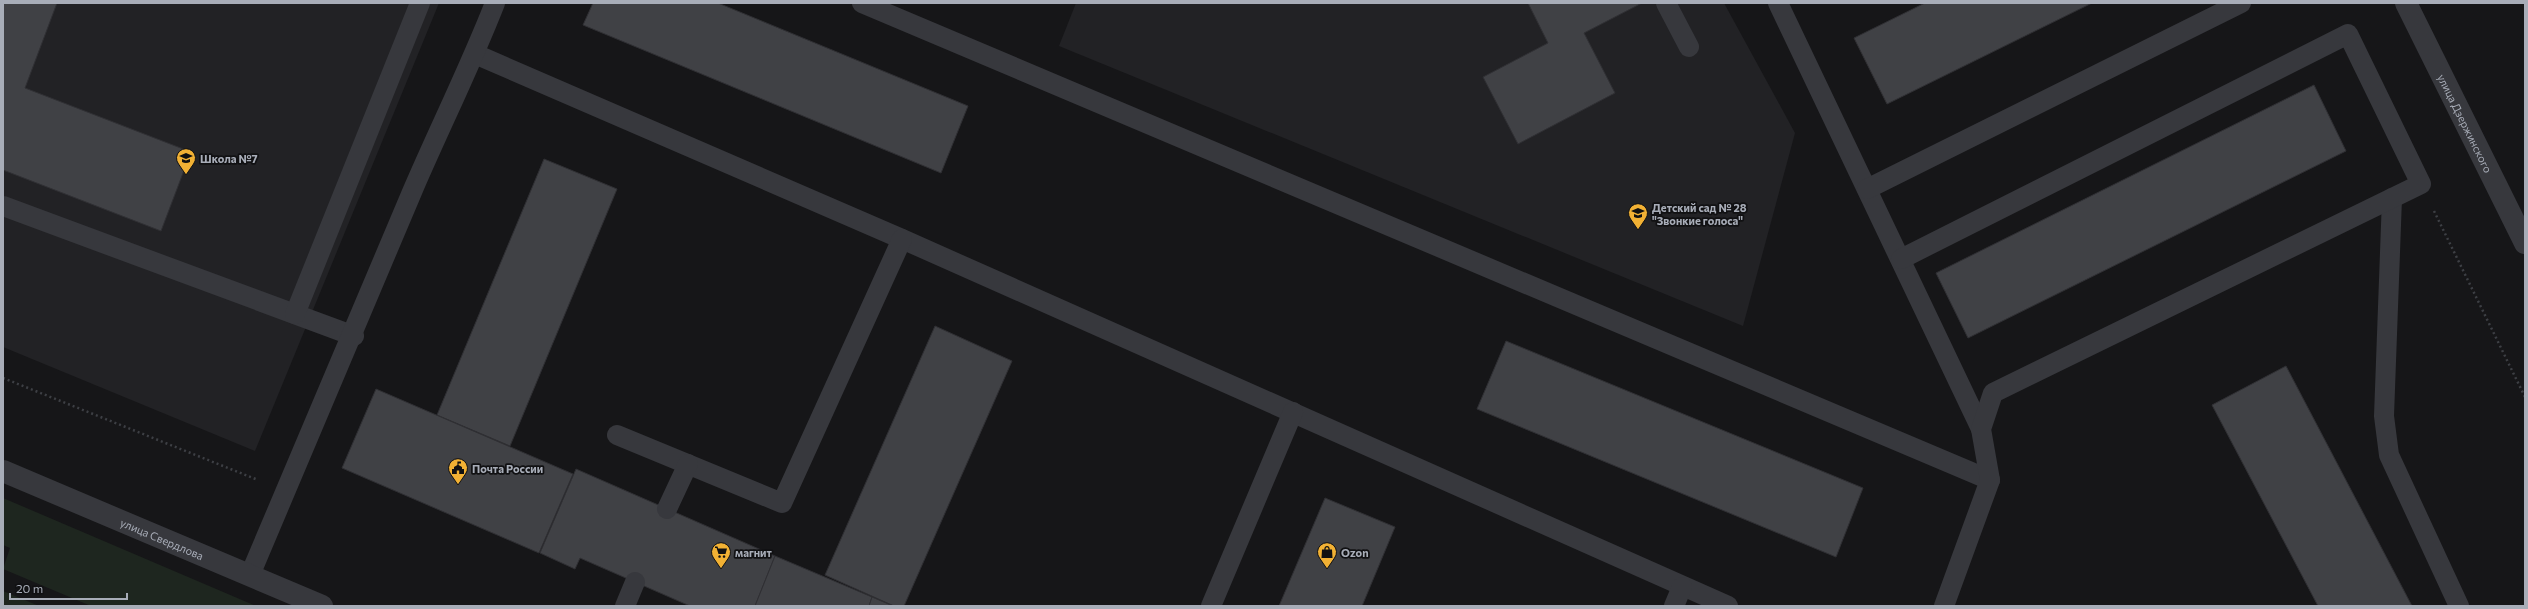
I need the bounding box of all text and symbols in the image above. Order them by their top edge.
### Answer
street label: улица Дзержинского [2436,72,2496,175]
school or university icon: Школа №7 [175,147,197,175]
place label: Школа №7 [200,152,258,165]
place label: Детский сад № 28 "Звонкие голоса" [1652,201,1747,227]
school or university icon: Детский сад № 28 "Звонкие голоса" [1627,202,1649,230]
public building icon: Почта России [447,457,469,485]
place label: Почта России [472,462,543,475]
street label: улица Свердлова [119,515,206,562]
supermarket icon: магнит [710,541,732,569]
shop icon: Ozon [1316,541,1338,569]
place label: магнит [735,546,773,559]
place label: Ozon [1341,546,1369,559]
scale bar [10,575,127,601]
text: 20 m [16,581,43,595]

